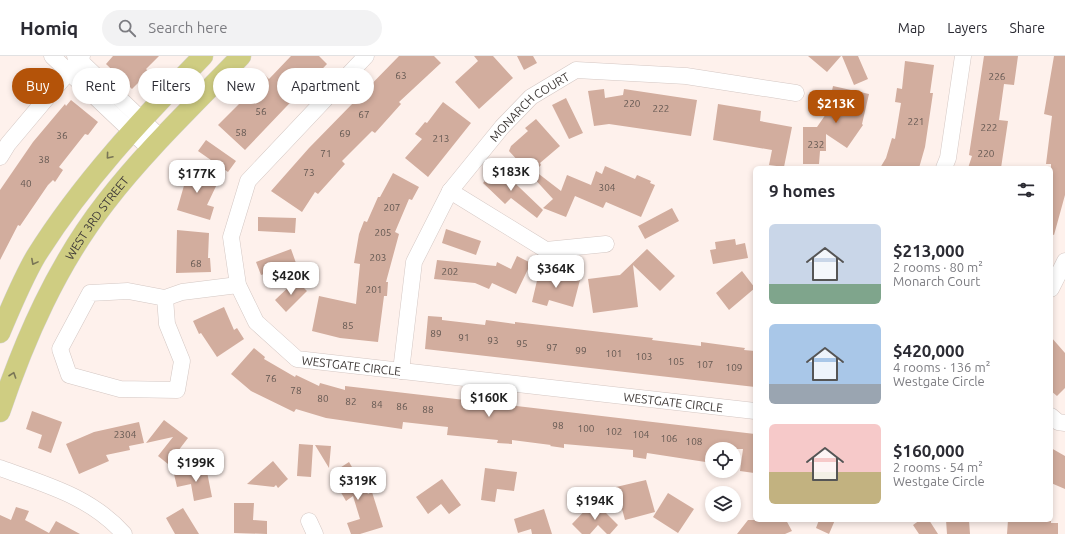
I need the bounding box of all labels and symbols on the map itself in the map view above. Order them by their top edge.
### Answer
street label: MONARCH COURT [487,69,571,144]
house number: 63 [395,70,407,81]
house number: 226 [989,71,1006,82]
pin: $213K [808,90,864,124]
house number: 220 [624,98,641,109]
house number: 222 [653,103,669,114]
house number: 56 [255,106,267,117]
house number: 67 [358,109,370,120]
house number: 221 [908,116,924,127]
house number: 222 [981,122,997,133]
house number: 58 [235,127,247,138]
house number: 69 [339,128,351,139]
house number: 36 [56,130,68,141]
house number: 213 [433,133,449,144]
house number: 232 [808,139,824,150]
house number: 71 [320,148,332,159]
house number: 220 [978,148,995,159]
one-way arrow [107,152,114,159]
house number: 38 [38,154,50,165]
pin: $183K [483,158,539,192]
pin: $177K [169,160,225,194]
house number: 73 [303,167,315,178]
street label: WEST 3RD STREET [62,173,131,262]
house number: 40 [20,178,32,189]
house number: 304 [599,182,616,193]
house number: 207 [384,202,400,213]
house number: 205 [375,227,391,238]
house number: 203 [370,252,386,263]
pin: $364K [528,255,584,289]
one-way arrow [31,258,38,265]
house number: 68 [190,258,202,269]
pin: $420K [263,262,319,296]
house number: 202 [442,266,458,277]
house number: 201 [366,284,382,295]
house number: 85 [342,320,354,331]
house number: 89 [430,328,442,339]
house number: 91 [458,332,470,343]
house number: 93 [487,335,499,346]
house number: 95 [516,338,528,349]
house number: 97 [546,342,558,353]
house number: 99 [575,345,587,356]
house number: 101 [606,348,622,359]
house number: 103 [636,351,652,362]
street label: WESTGATE CIRCLE [301,353,402,377]
house number: 105 [668,356,684,367]
house number: 107 [697,359,713,370]
house number: 109 [726,362,742,373]
one-way arrow [8,372,16,379]
house number: 76 [265,373,277,384]
pin: $160K [461,384,517,418]
house number: 78 [290,385,302,396]
street label: WESTGATE CIRCLE [623,390,724,414]
house number: 80 [317,393,329,404]
house number: 82 [345,396,357,407]
house number: 84 [371,399,383,410]
house number: 86 [396,401,408,412]
house number: 88 [422,404,434,415]
house number: 98 [552,420,564,431]
house number: 100 [578,423,595,434]
house number: 102 [606,426,622,437]
house number: 2304 [114,429,137,440]
house number: 104 [633,429,650,440]
house number: 106 [661,433,678,444]
house number: 108 [686,436,703,447]
pin: $199K [168,449,224,483]
pin: $319K [330,467,386,501]
pin: $194K [567,487,623,521]

